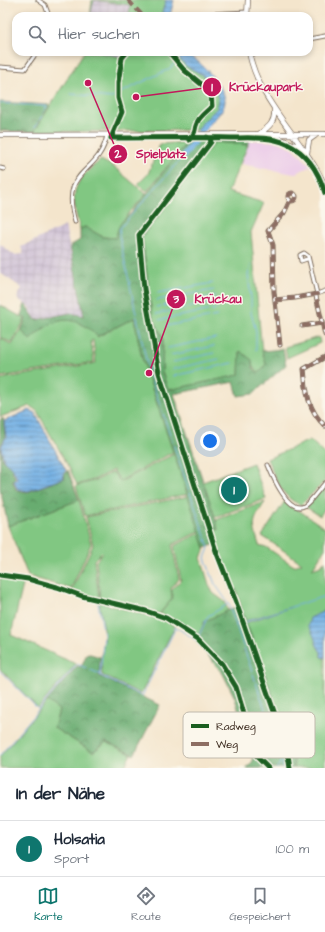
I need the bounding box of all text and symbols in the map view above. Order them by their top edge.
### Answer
search box [12,12,313,56]
icon: search [26,23,48,45]
text: Hier suchen [58,24,139,45]
callout: Krückaupark [202,75,311,99]
text: 1 [211,79,213,96]
text: Krückaupark [229,79,304,97]
callout: Spielplatz [108,142,194,166]
text: 2 [114,146,122,163]
text: Spielplatz [135,146,187,164]
callout: Krückau [166,287,249,311]
text: 3 [172,291,180,308]
text: Krückau [194,291,242,308]
your location [200,431,220,451]
pin: 1 [221,475,247,505]
legend [183,712,315,758]
text: Radweg [216,719,256,735]
text: Weg [216,737,238,753]
text: In der Nähe [16,782,105,806]
text: Holsatia [54,829,105,850]
text: 1 [28,840,30,858]
text: 100 m [276,840,309,858]
text: Sport [54,850,89,868]
tab: Karte [34,885,63,924]
tab: Route [131,885,161,924]
tab: Gespeichert [229,885,291,924]

